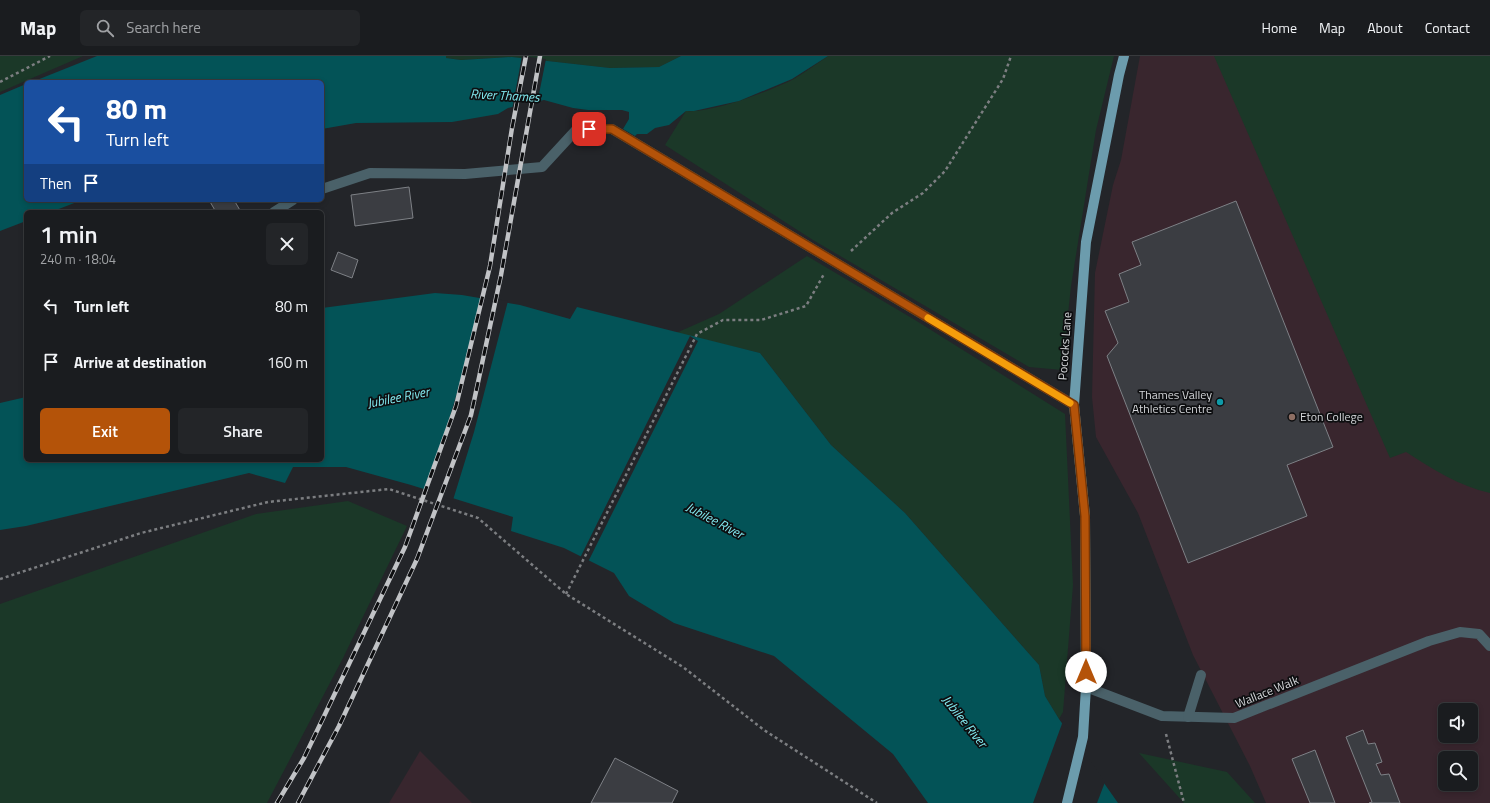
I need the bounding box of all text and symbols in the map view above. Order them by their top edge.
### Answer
search box [80,10,360,46]
text: Map [20,13,56,42]
text: Search here [126,16,201,39]
icon: search [94,17,116,39]
text: Home [1262,17,1297,38]
text: Map [1319,17,1345,38]
text: About [1367,17,1403,38]
text: Contact [1425,17,1470,38]
water label: River Thames [470,83,542,107]
text: 80 m [106,87,167,130]
icon: left [40,96,92,148]
pin [572,112,606,146]
icon: arrive [578,118,600,140]
text: Turn left [106,126,169,153]
text: Then [40,172,72,195]
icon: arrive [80,172,102,194]
text: 1 min [40,216,98,252]
button: close [266,223,308,265]
text: 240 m · 18:04 [40,249,116,269]
icon: left [40,295,62,317]
text: Turn left [74,295,129,318]
text: 80 m [275,295,308,318]
street label: Pococks Lane [1053,311,1076,381]
icon: arrive [40,351,62,373]
text: Arrive at destination [74,351,207,374]
text: 160 m [267,351,308,374]
water label: Jubilee River [365,381,432,413]
place label: Thames Valley Athletics Centre [1132,385,1212,418]
marker: Thames Valley Athletics Centre [1215,397,1225,407]
place label: Eton College [1300,407,1363,426]
button: Exit [40,408,170,454]
button: Share [178,408,308,454]
marker: Eton College [1287,412,1297,422]
water label: Jubilee River [683,496,749,544]
position arrow [1065,651,1107,693]
street label: Wallace Walk [1232,670,1302,713]
water label: Jubilee River [938,690,994,753]
map controls [1438,703,1478,791]
button: sound [1438,703,1478,743]
button: search [1438,751,1478,791]

